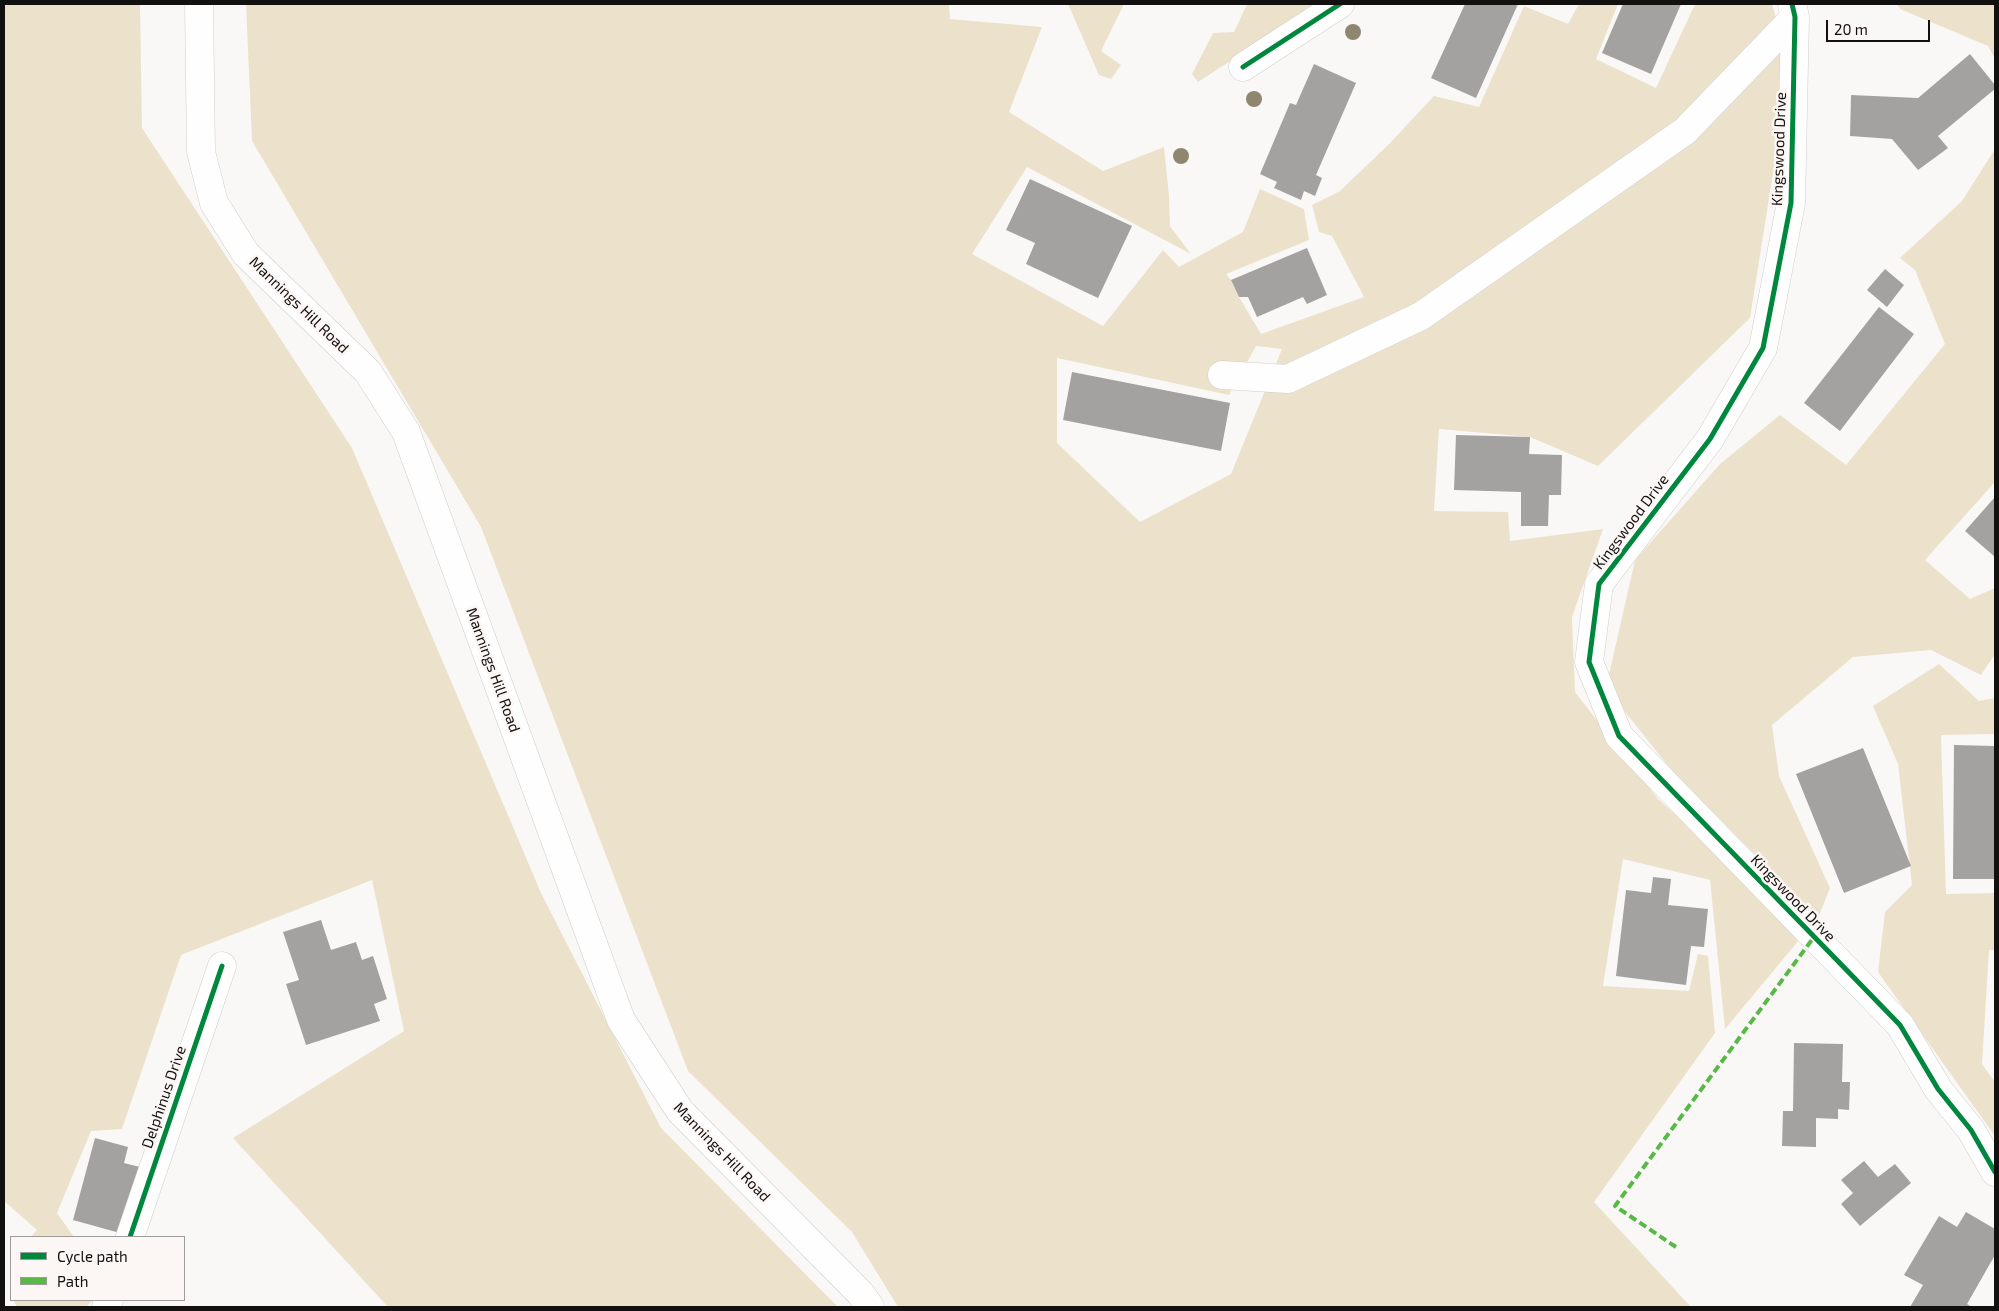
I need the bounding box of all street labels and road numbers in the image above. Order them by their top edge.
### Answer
street label: Kingswood Drive [1768,92,1790,206]
street label: Mannings Hill Road [246,253,352,357]
street label: Kingswood Drive [1589,471,1673,573]
street label: Mannings Hill Road [462,605,524,735]
street label: Kingswood Drive [1747,851,1839,945]
street label: Delphinus Drive [138,1043,190,1151]
street label: Mannings Hill Road [670,1099,774,1205]

